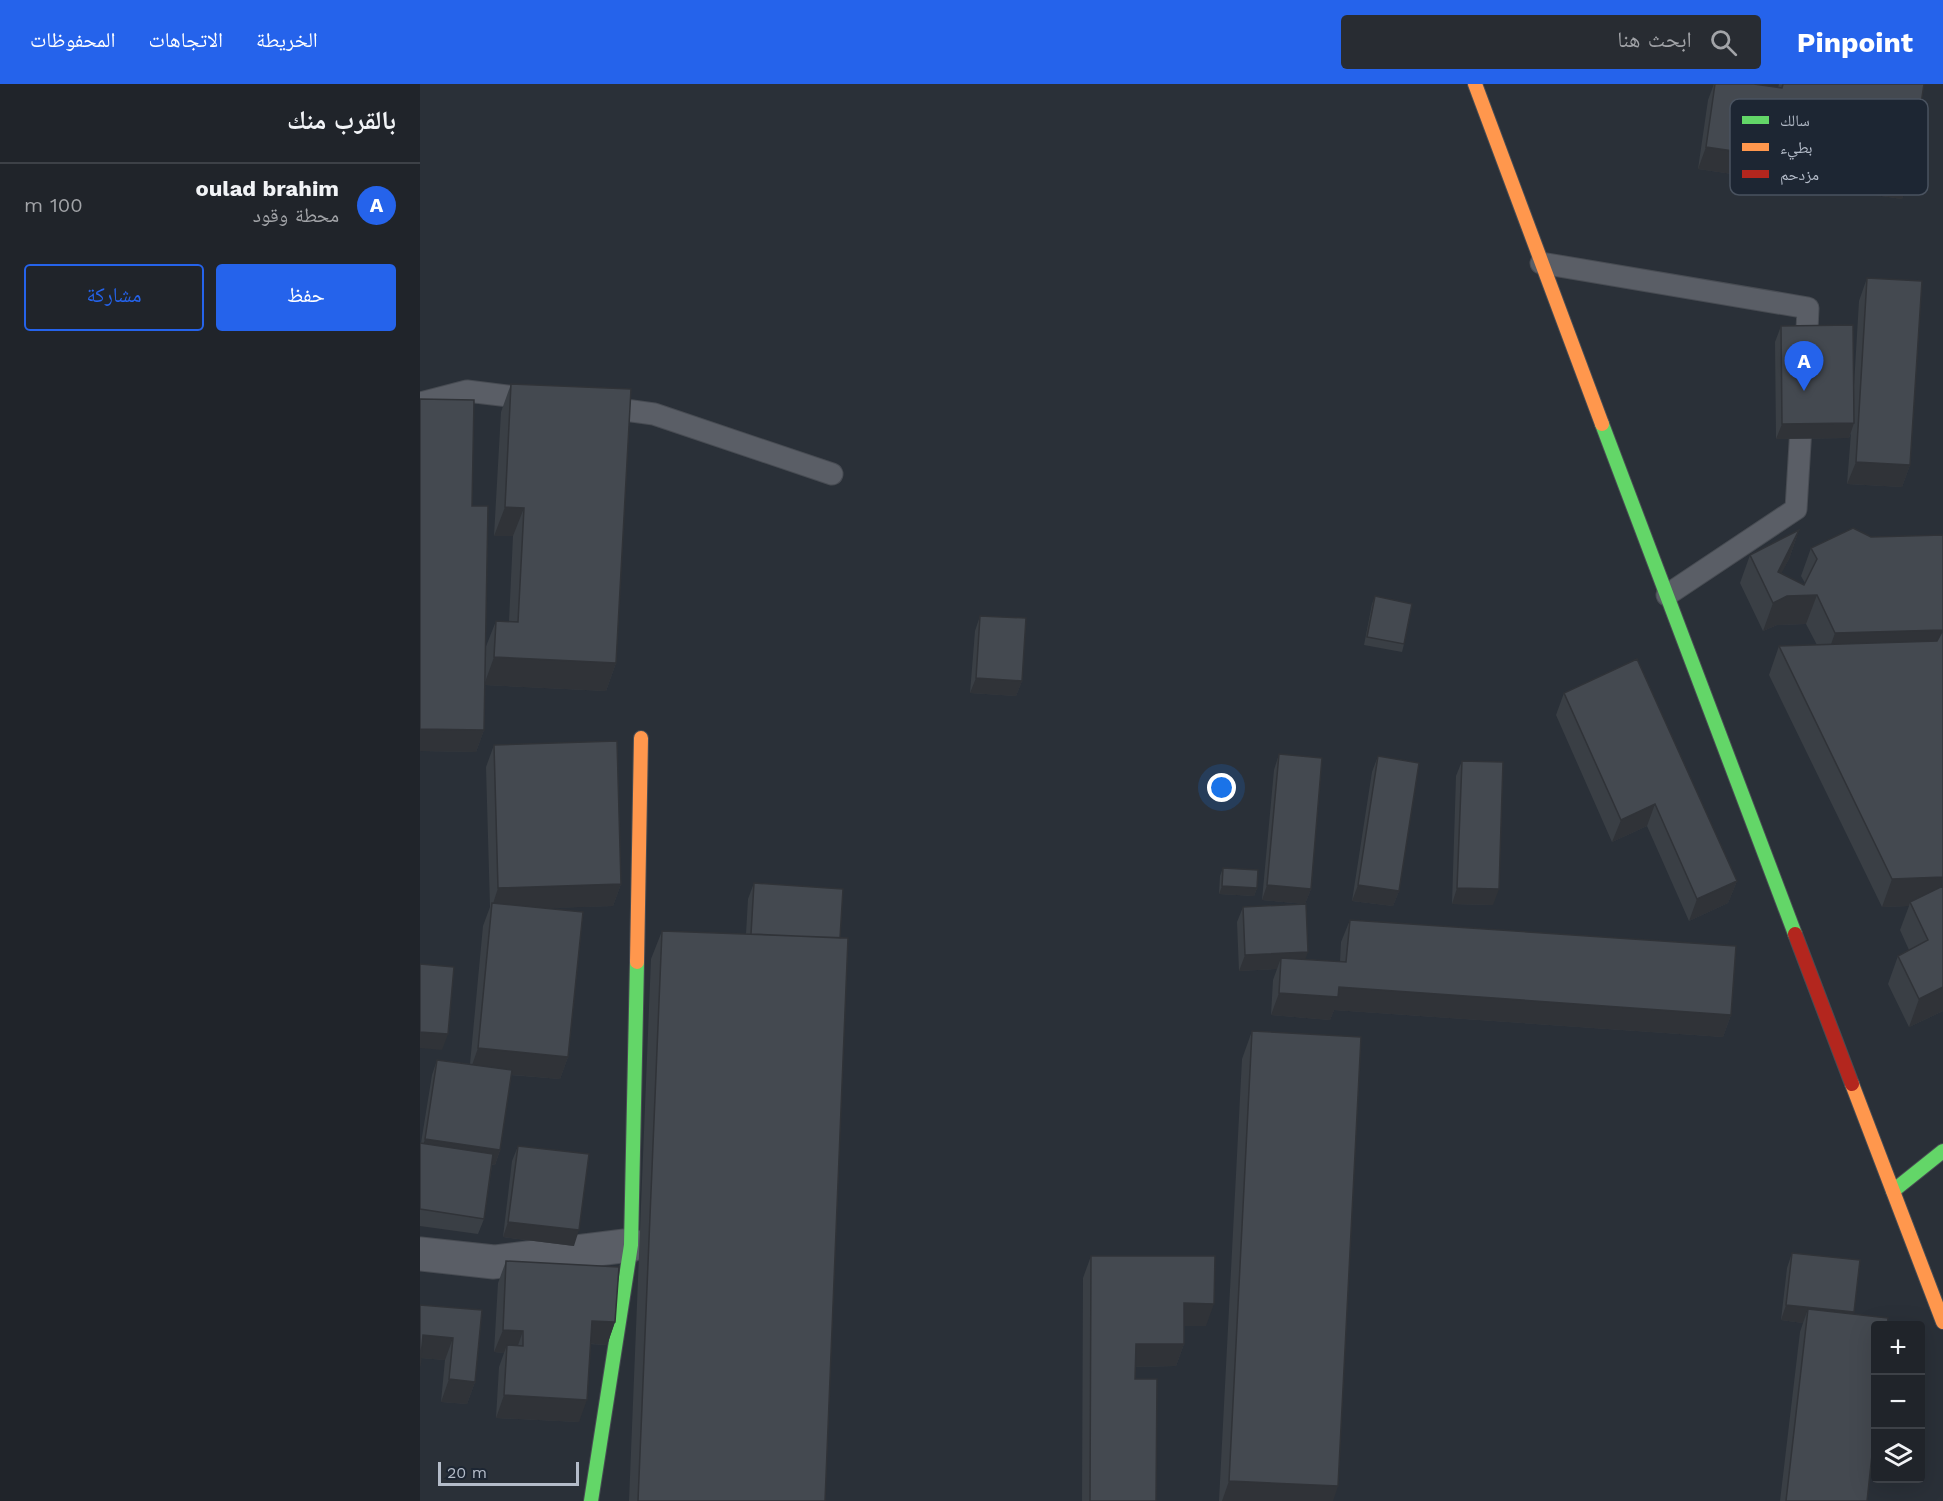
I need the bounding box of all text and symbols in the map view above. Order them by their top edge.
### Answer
search box [1341,15,1761,69]
icon: search [1707,26,1740,59]
text: Pinpoint [1797,26,1913,59]
text: المحفوظات [30,27,115,52]
text: الاتجاهات [148,27,223,52]
text: الخريطة [256,27,318,52]
text: ابحث هنا [1617,27,1692,52]
legend [1730,99,1928,195]
text: بالقرب منك [287,105,396,135]
text: سالك [1780,111,1810,130]
text: بطيء [1780,138,1812,160]
text: مزدحم [1780,165,1819,185]
text: oulad brahim [195,176,339,201]
text: 100 m [24,193,83,217]
text: A [370,193,383,217]
text: محطة وقود [253,203,339,227]
button: مشاركة [24,264,204,331]
button: حفظ [216,264,396,331]
pin: A [1784,342,1824,391]
your location [1207,773,1236,802]
map controls [1871,1321,1925,1483]
button: + [1871,1321,1925,1375]
button: − [1871,1375,1925,1429]
button: layers [1871,1429,1925,1483]
scale bar [438,1459,579,1486]
text: 20 m [447,1463,487,1482]

